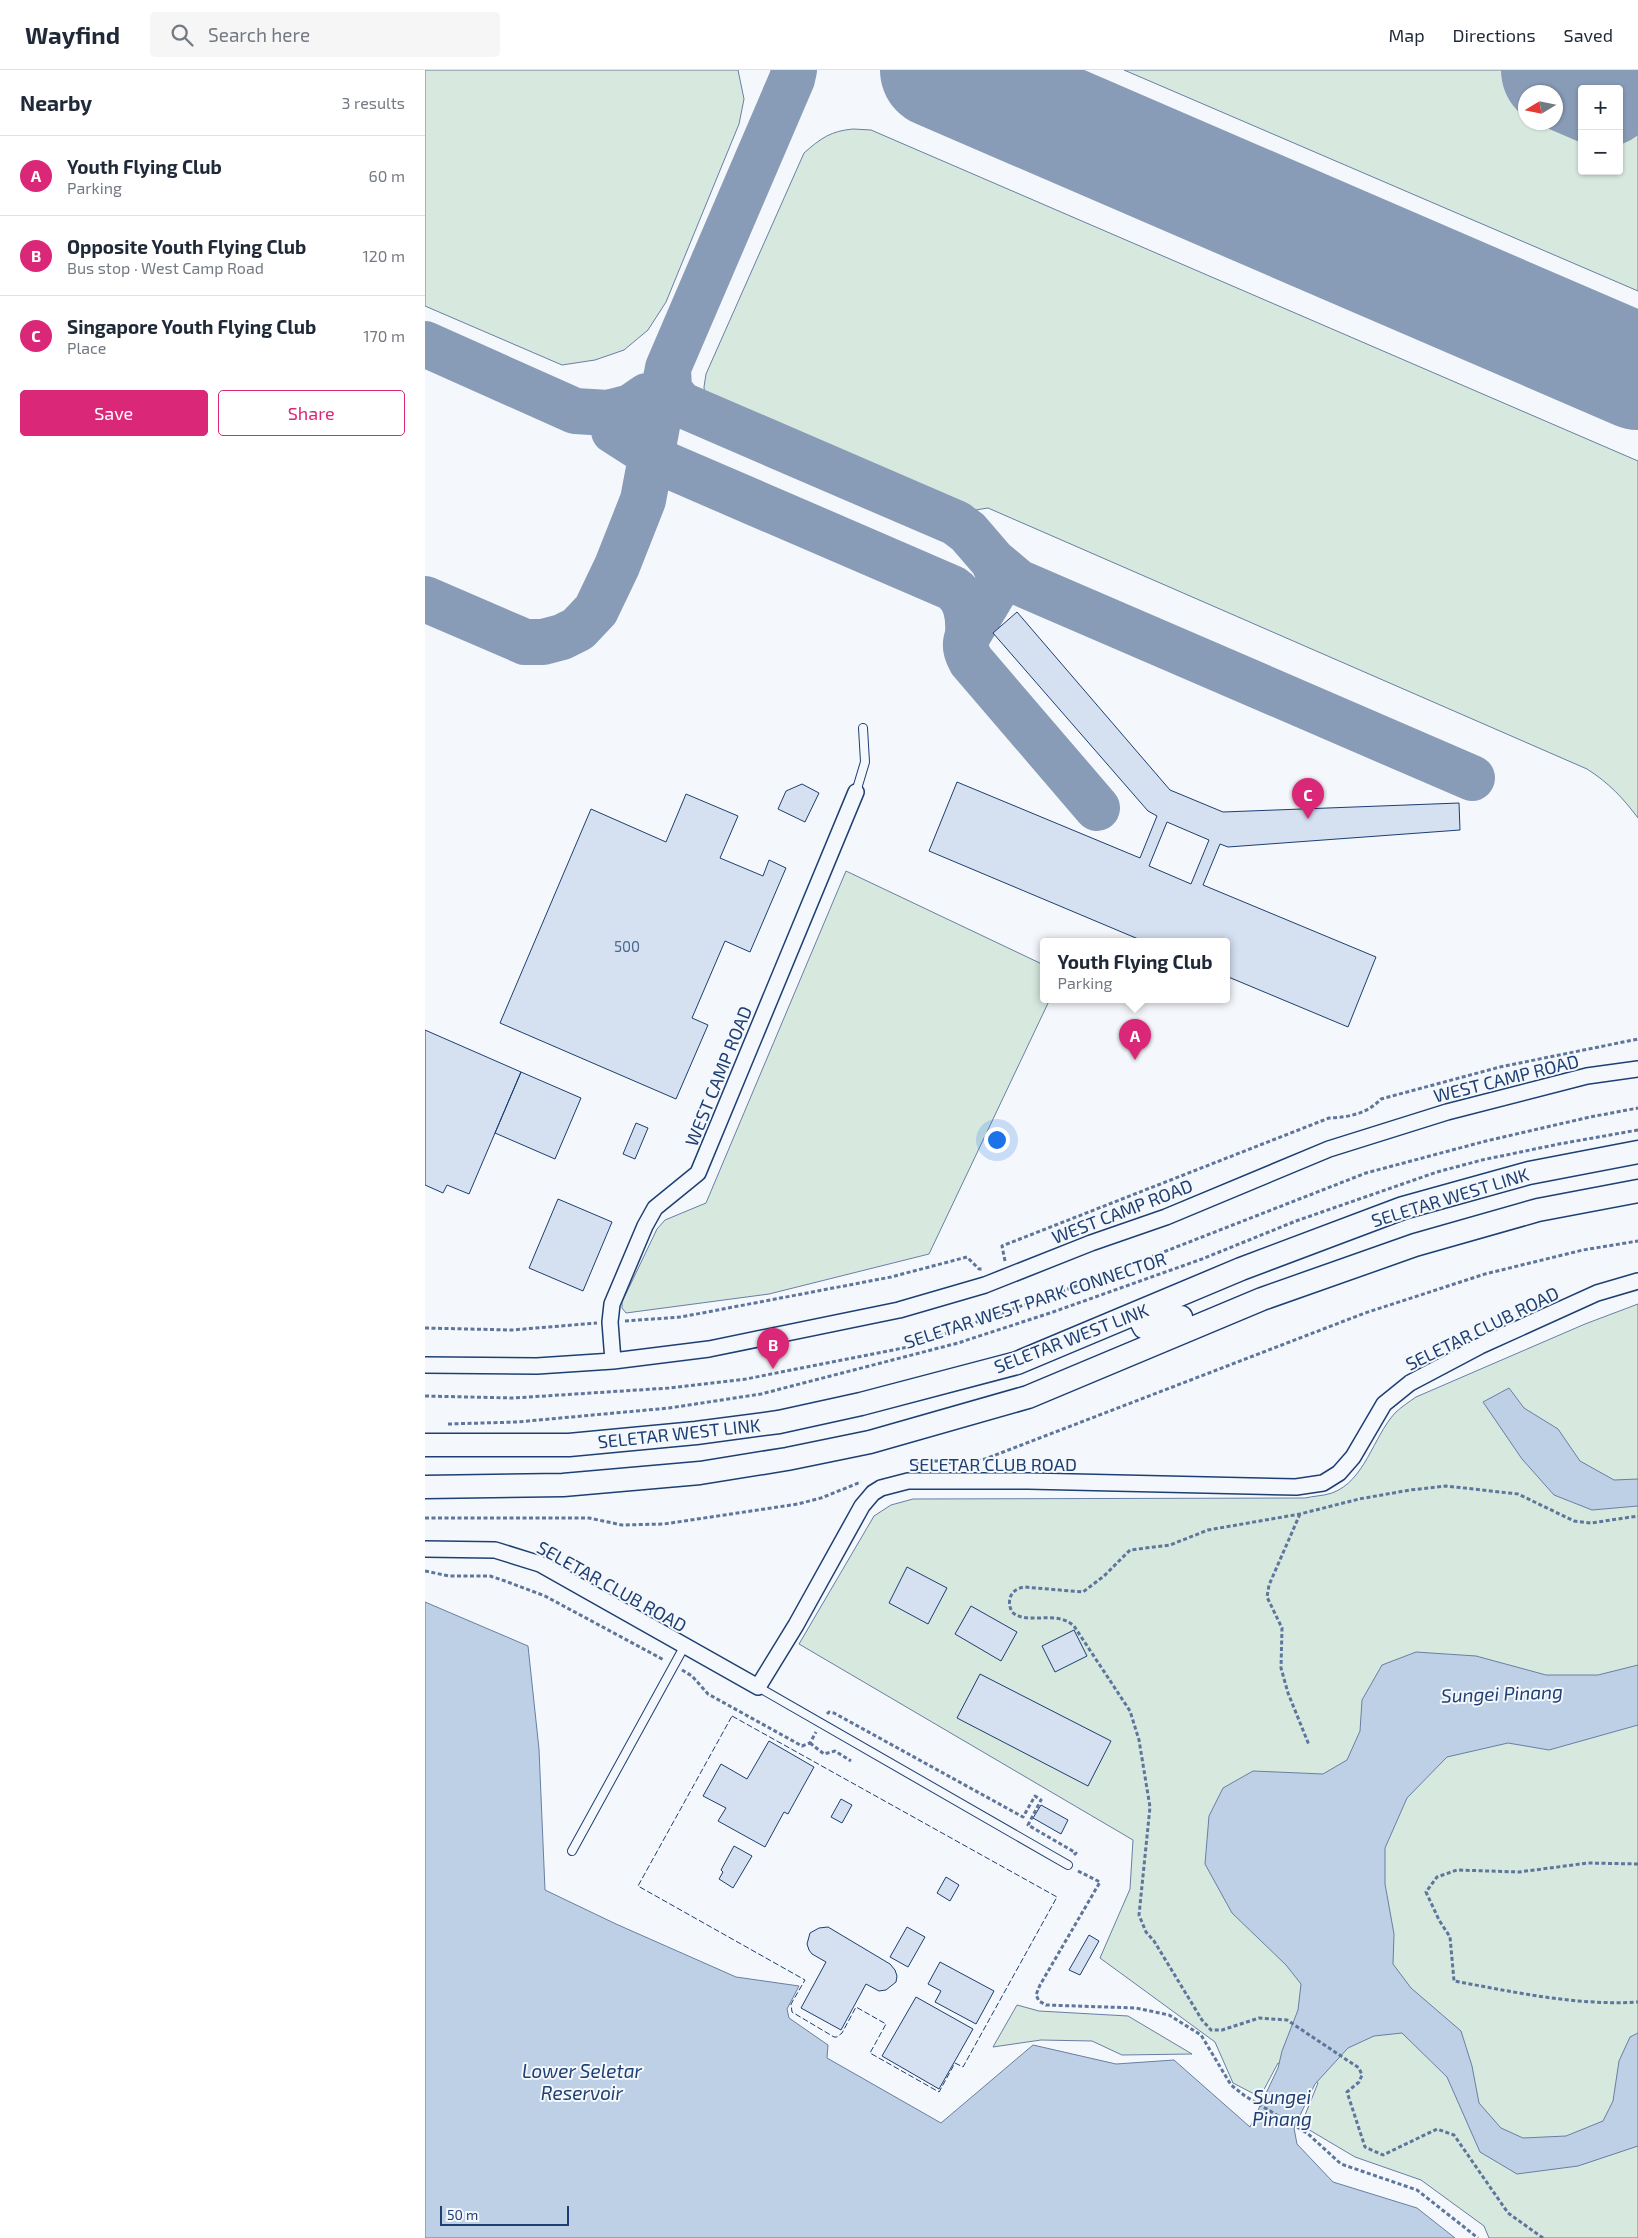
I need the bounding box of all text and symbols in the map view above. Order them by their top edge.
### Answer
search box [150,12,500,57]
text: Wayfind [25,20,120,49]
icon: search [168,21,196,49]
text: Search here [208,23,310,46]
text: Map [1388,24,1425,46]
text: Directions [1453,24,1536,46]
text: Saved [1564,24,1613,46]
north arrow [1518,85,1563,130]
map controls [1578,85,1623,175]
button: + [1578,85,1623,130]
text: Nearby [20,90,92,115]
text: 3 results [342,93,405,112]
button: − [1578,130,1623,175]
text: Youth Flying Club [67,155,222,178]
text: A [31,166,41,185]
text: 60 m [369,166,405,185]
text: Parking [67,178,122,197]
text: Opposite Youth Flying Club [67,235,306,258]
text: B [31,246,41,265]
text: 120 m [362,246,405,265]
text: Bus stop · West Camp Road [67,258,264,277]
text: Singapore Youth Flying Club [67,315,316,338]
text: C [31,326,41,345]
text: 170 m [363,326,405,345]
text: Place [67,338,106,357]
button: Save [20,390,208,436]
button: Share [218,390,405,436]
pin: C [1292,778,1324,819]
house number: 500 [614,937,640,955]
popup [1040,938,1230,1003]
text: Youth Flying Club [1058,950,1212,973]
text: Parking [1058,973,1112,992]
street label: WEST CAMP ROAD [680,1003,756,1149]
pin: A [1119,1019,1151,1060]
street label: WEST CAMP ROAD [1431,1049,1581,1107]
your location [984,1127,1010,1153]
street label: SELETAR WEST LINK [1369,1162,1532,1231]
street label: WEST CAMP ROAD [1048,1174,1196,1248]
street label: SELETAR WEST PARK CONNECTOR [901,1247,1169,1353]
street label: SELETAR CLUB ROAD [1402,1281,1562,1375]
street label: SELETAR WEST LINK [991,1298,1152,1378]
pin: B [757,1328,789,1369]
street label: SELETAR WEST LINK [596,1413,762,1452]
street label: SELETAR CLUB ROAD [909,1453,1077,1475]
street label: SELETAR CLUB ROAD [533,1536,691,1636]
water label: Sungei Pinang [1441,1679,1563,1707]
water label: Lower Seletar Reservoir [522,2059,643,2104]
water label: Sungei Pinang [1252,2085,1312,2130]
scale bar [440,2203,569,2226]
text: 50 m [447,2206,478,2223]

